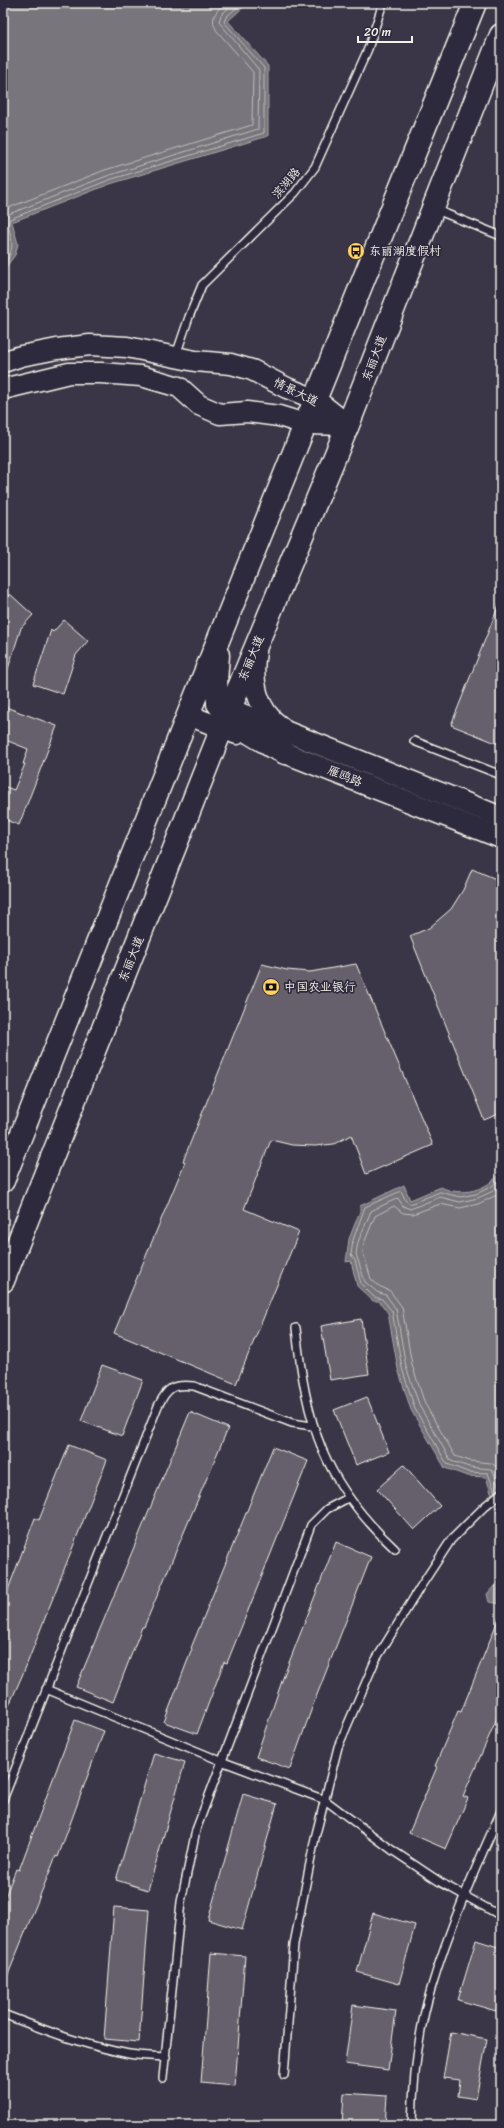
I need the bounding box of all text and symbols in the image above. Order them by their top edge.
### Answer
scale bar [358,18,412,44]
text: 20 m [364,21,391,43]
street label: 滨湖路 [266,162,306,204]
place label: 东丽湖度假村 [369,240,441,262]
bus stop icon: 东丽湖度假村 [346,241,366,261]
street label: 东丽大道 [355,332,393,384]
street label: 情景大道 [270,372,322,412]
street label: 东丽大道 [231,632,271,684]
street label: 雁鸥路 [324,759,366,793]
street label: 东丽大道 [112,933,150,985]
place label: 中国农业银行 [284,976,356,998]
bank icon: 中国农业银行 [261,977,281,997]

